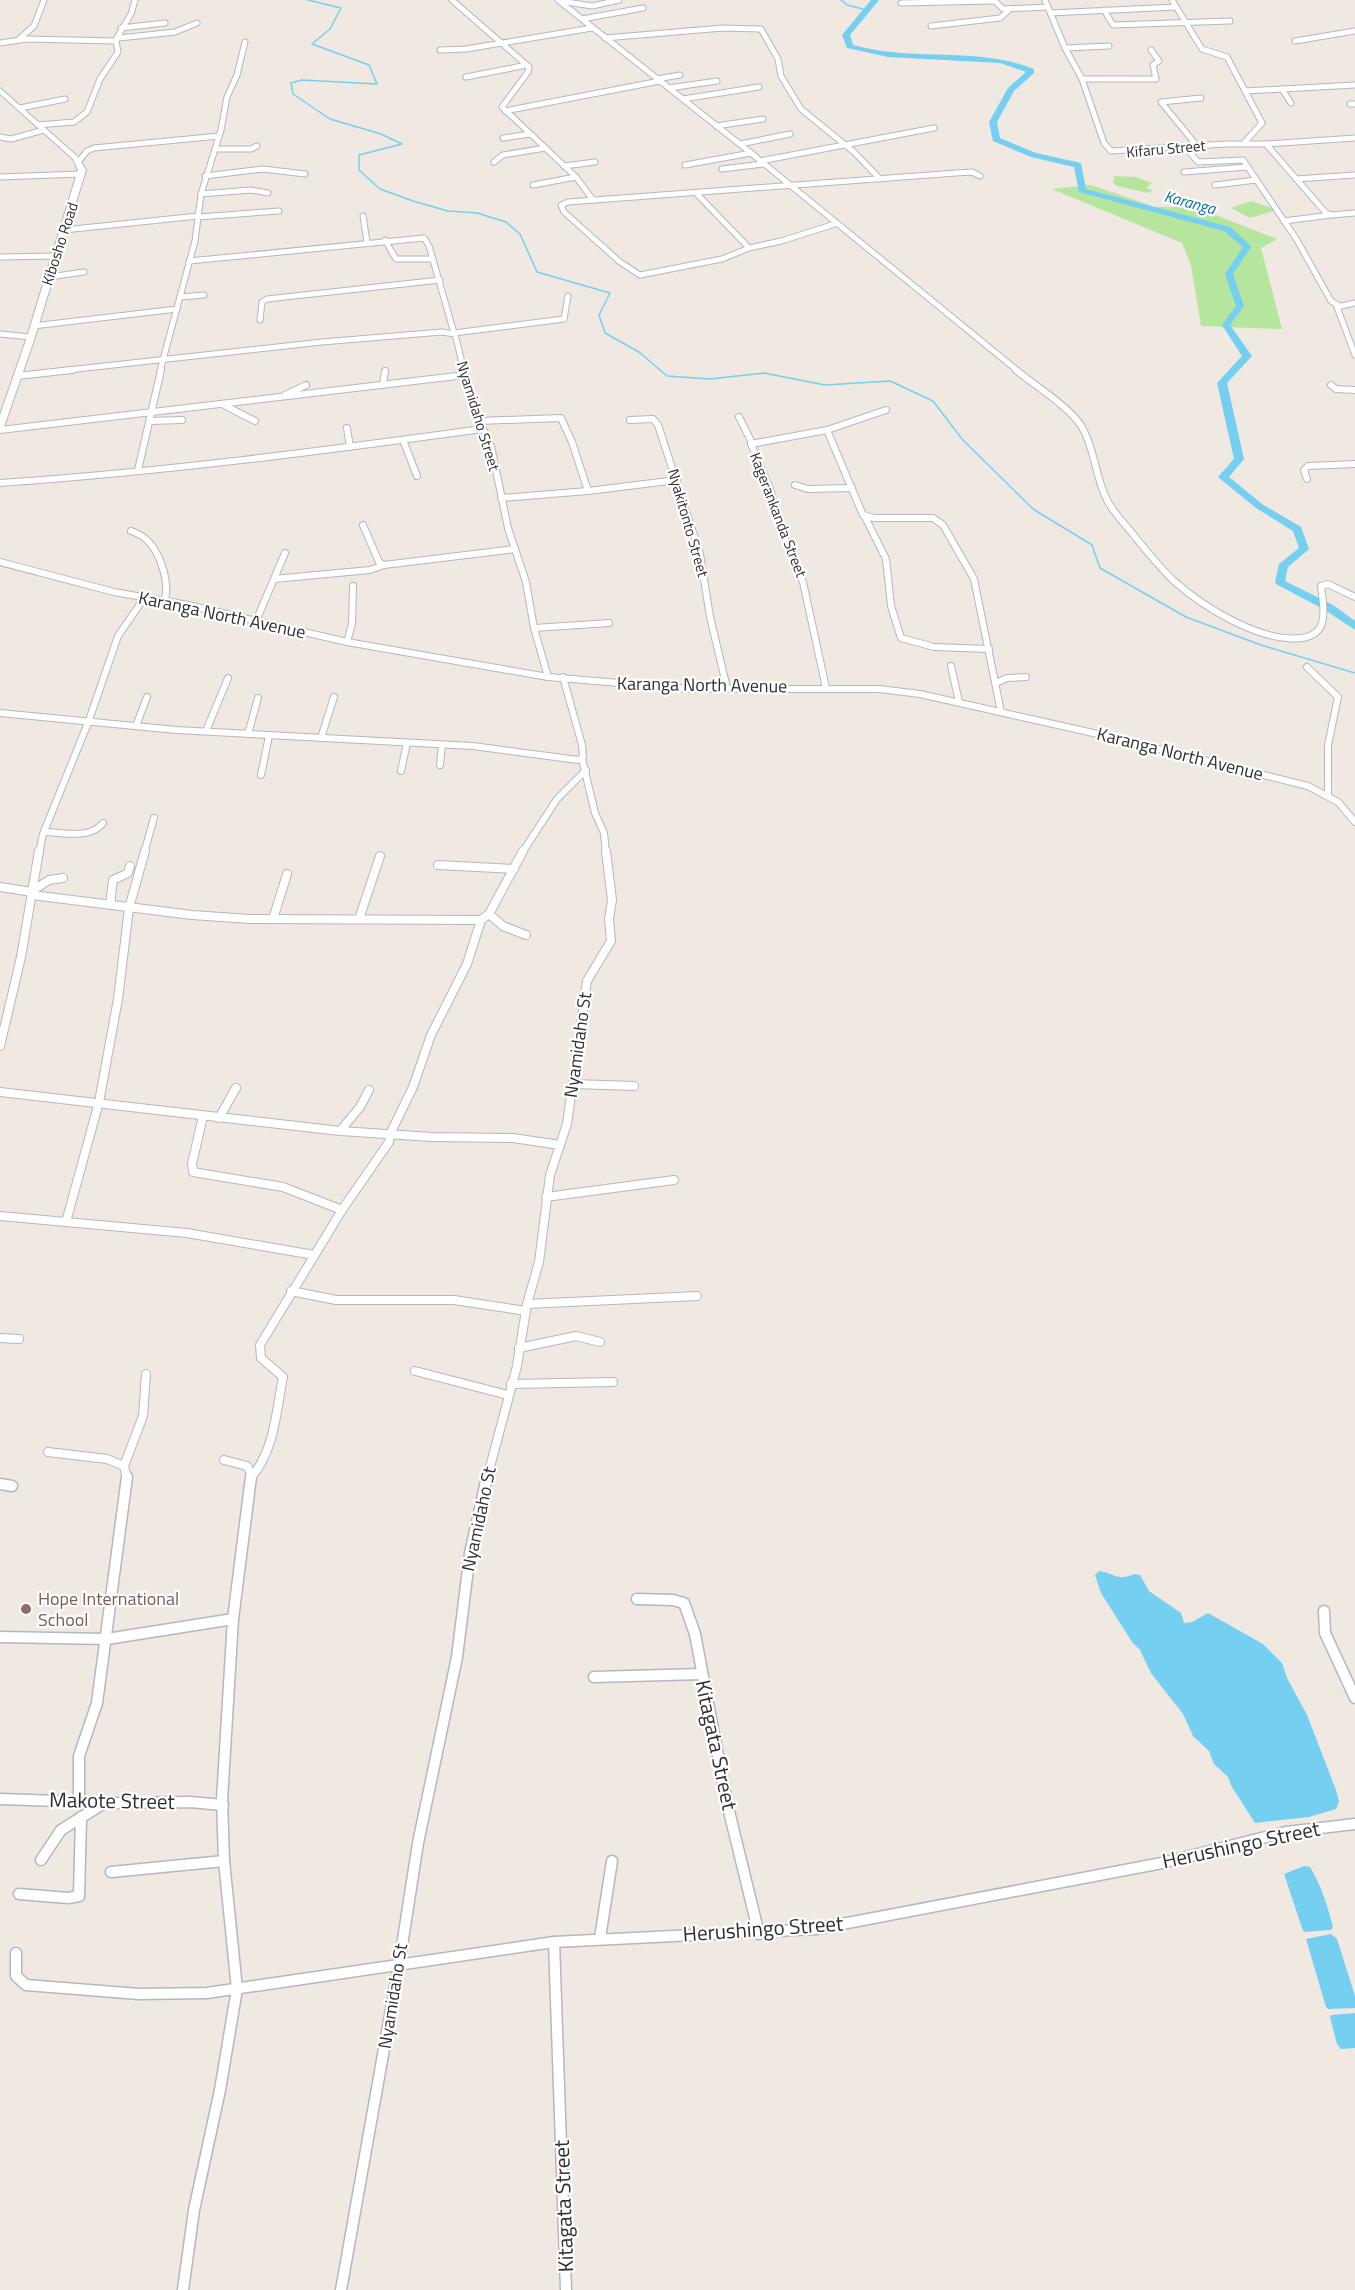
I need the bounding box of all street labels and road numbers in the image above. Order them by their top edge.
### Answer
street label: Kifaru Street [1125,134,1207,163]
street label: Kibosho Road [35,199,84,288]
street label: Nyamidaho Street [451,358,506,474]
street label: Kagerankanda Street [744,449,813,581]
street label: Nyakitonto Street [662,466,715,580]
street label: Karanga North Avenue [136,584,308,645]
street label: Karanga North Avenue [617,670,787,699]
street label: Karanga North Avenue [1094,720,1266,787]
street label: Nyamidaho St [557,990,598,1099]
street label: Nyamidaho St [454,1463,503,1574]
street label: Kitagata Street [688,1677,747,1813]
street label: Makote Street [49,1783,176,1817]
street label: Herushingo Street [1159,1812,1323,1876]
street label: Herushingo Street [682,1906,845,1950]
street label: Nyamidaho St [371,1941,414,2051]
street label: Kitagata Street [545,2139,581,2273]

